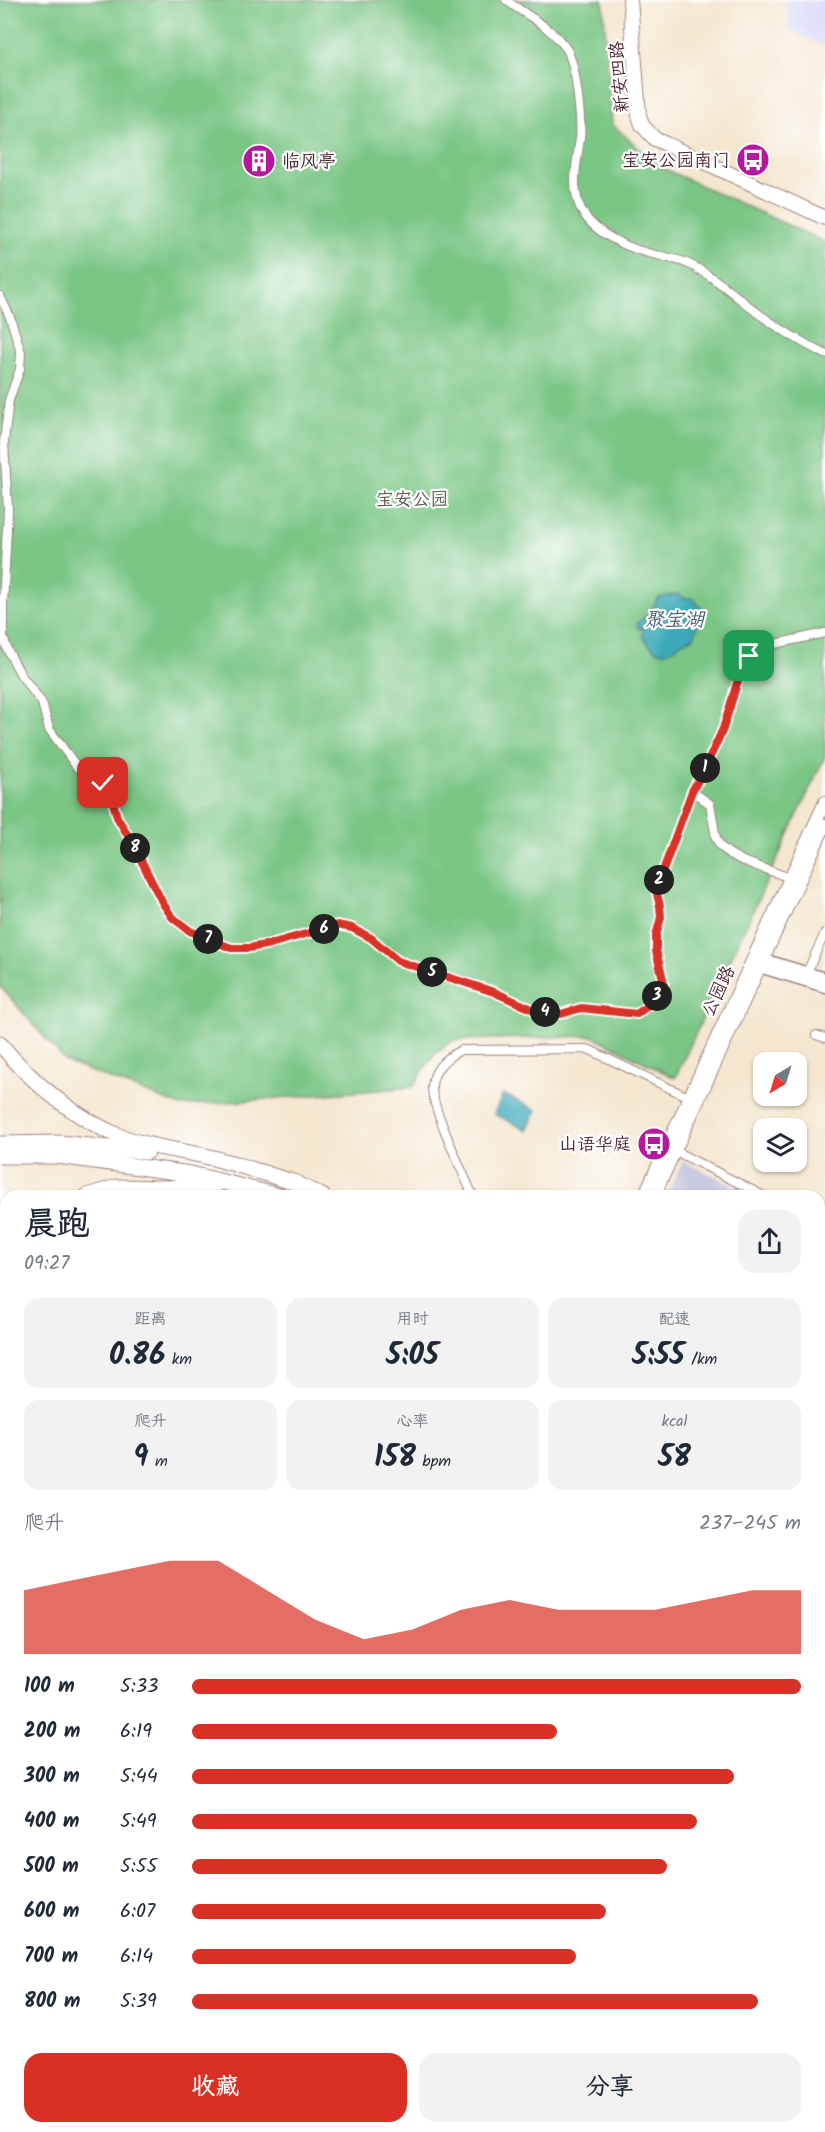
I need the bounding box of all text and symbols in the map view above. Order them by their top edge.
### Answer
street label: 新安四路 [603,40,638,114]
bus stop icon: 宝安公园南门 [735,142,771,178]
building icon: 临风亭 [241,143,277,179]
place label: 宝安公园南门 [622,147,730,176]
place label: 临风亭 [282,148,336,177]
park label: 宝安公园 [376,486,448,515]
water label: 聚宝湖 [644,605,706,637]
pin [723,630,774,681]
icon: arrive [732,639,765,672]
pin: 1 [690,753,720,783]
text: 1 [703,755,707,780]
pin [77,757,128,808]
icon: check [86,766,119,799]
pin: 8 [120,833,150,863]
text: 8 [130,835,140,860]
pin: 2 [644,865,674,895]
text: 2 [654,867,664,892]
pin: 6 [309,914,339,944]
text: 6 [320,916,328,941]
pin: 7 [193,924,223,954]
text: 7 [204,926,212,951]
pin: 5 [417,957,447,987]
text: 5 [428,959,436,984]
street label: 公园路 [695,961,744,1022]
pin: 3 [642,981,672,1011]
text: 3 [653,983,661,1008]
pin: 4 [530,997,560,1027]
text: 4 [541,999,549,1024]
north arrow [753,1052,807,1106]
map controls [753,1052,807,1172]
button: layers [753,1118,807,1172]
bus stop icon: 山语华庭 [636,1126,672,1162]
place label: 山语华庭 [559,1131,631,1160]
text: 晨跑 [24,1199,90,1252]
button: share [738,1210,801,1273]
text: 09:27 [24,1248,70,1280]
text: 距离 [134,1307,167,1332]
text: 用时 [396,1307,429,1332]
text: 配速 [658,1307,691,1332]
text: 0.86 [109,1332,165,1380]
text: 5:05 [386,1332,439,1380]
text: 5:55 [632,1332,685,1380]
text: km [165,1347,192,1372]
text: /km [685,1347,717,1372]
text: 爬升 [134,1409,167,1434]
text: 心率 [396,1409,429,1434]
text: kcal [661,1409,688,1434]
text: 9 [133,1434,149,1482]
text: 158 [374,1434,416,1482]
text: 58 [658,1434,691,1482]
text: m [149,1449,168,1474]
text: bpm [416,1449,451,1474]
text: 爬升 [24,1508,64,1540]
text: 237–245 m [699,1508,801,1540]
text: 100 m [24,1671,75,1703]
text: 5:33 [120,1671,159,1703]
text: 200 m [24,1716,80,1748]
text: 6:19 [120,1716,152,1748]
text: 300 m [24,1761,80,1793]
text: 5:44 [120,1761,158,1793]
text: 400 m [24,1806,80,1838]
text: 5:49 [120,1806,156,1838]
text: 500 m [24,1851,79,1883]
text: 5:55 [120,1851,157,1883]
text: 600 m [24,1896,79,1928]
text: 6:07 [120,1896,155,1928]
text: 700 m [24,1941,78,1973]
text: 6:14 [120,1941,153,1973]
text: 800 m [24,1986,80,2018]
text: 5:39 [120,1986,157,2018]
button: 收藏 [24,2053,407,2122]
button: 分享 [419,2053,801,2122]

